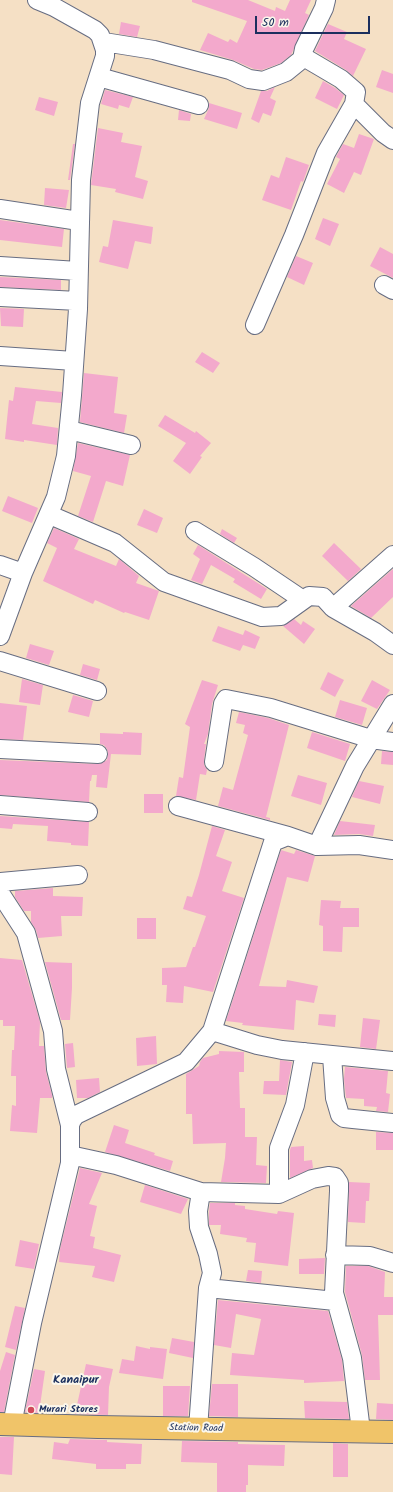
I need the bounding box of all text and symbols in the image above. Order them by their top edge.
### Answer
scale bar [257,8,372,34]
text: 50 m [262,13,289,32]
district label: Kanaipur [53,1374,99,1388]
place label: Murari Stores [39,1404,98,1416]
marker: Murari Stores [26,1405,36,1415]
street label: Station Road [169,1423,223,1435]

